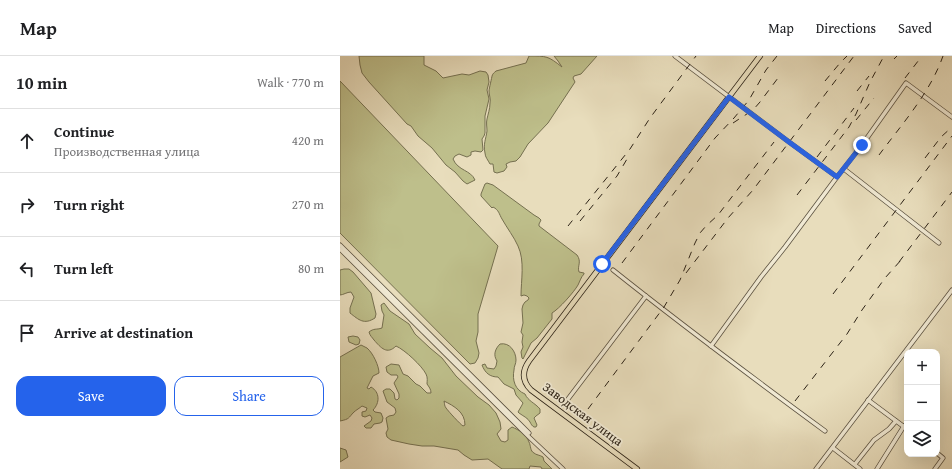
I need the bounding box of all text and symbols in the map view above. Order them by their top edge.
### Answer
text: Map [20,14,57,42]
text: Map [768,18,794,38]
text: Directions [816,18,876,38]
text: Saved [898,18,932,38]
text: 10 min [16,70,67,95]
text: Walk · 770 m [257,73,324,92]
text: Continue [54,121,115,142]
icon: ahead [16,130,38,152]
text: 420 m [292,131,324,150]
route end [853,136,871,154]
text: Производственная улица [54,142,200,161]
icon: right [16,194,38,216]
text: Turn right [54,194,125,215]
text: 270 m [292,195,324,214]
route start [593,255,611,273]
icon: left [16,258,38,280]
text: Turn left [54,258,113,279]
text: 80 m [298,259,324,278]
icon: arrive [16,322,38,344]
text: Arrive at destination [54,322,193,343]
map controls [904,349,940,457]
button: + [904,349,940,385]
button: Save [16,376,166,416]
button: Share [174,376,324,416]
street label: Заводская улица [539,377,628,451]
button: − [904,385,940,421]
button: layers [904,421,940,457]

